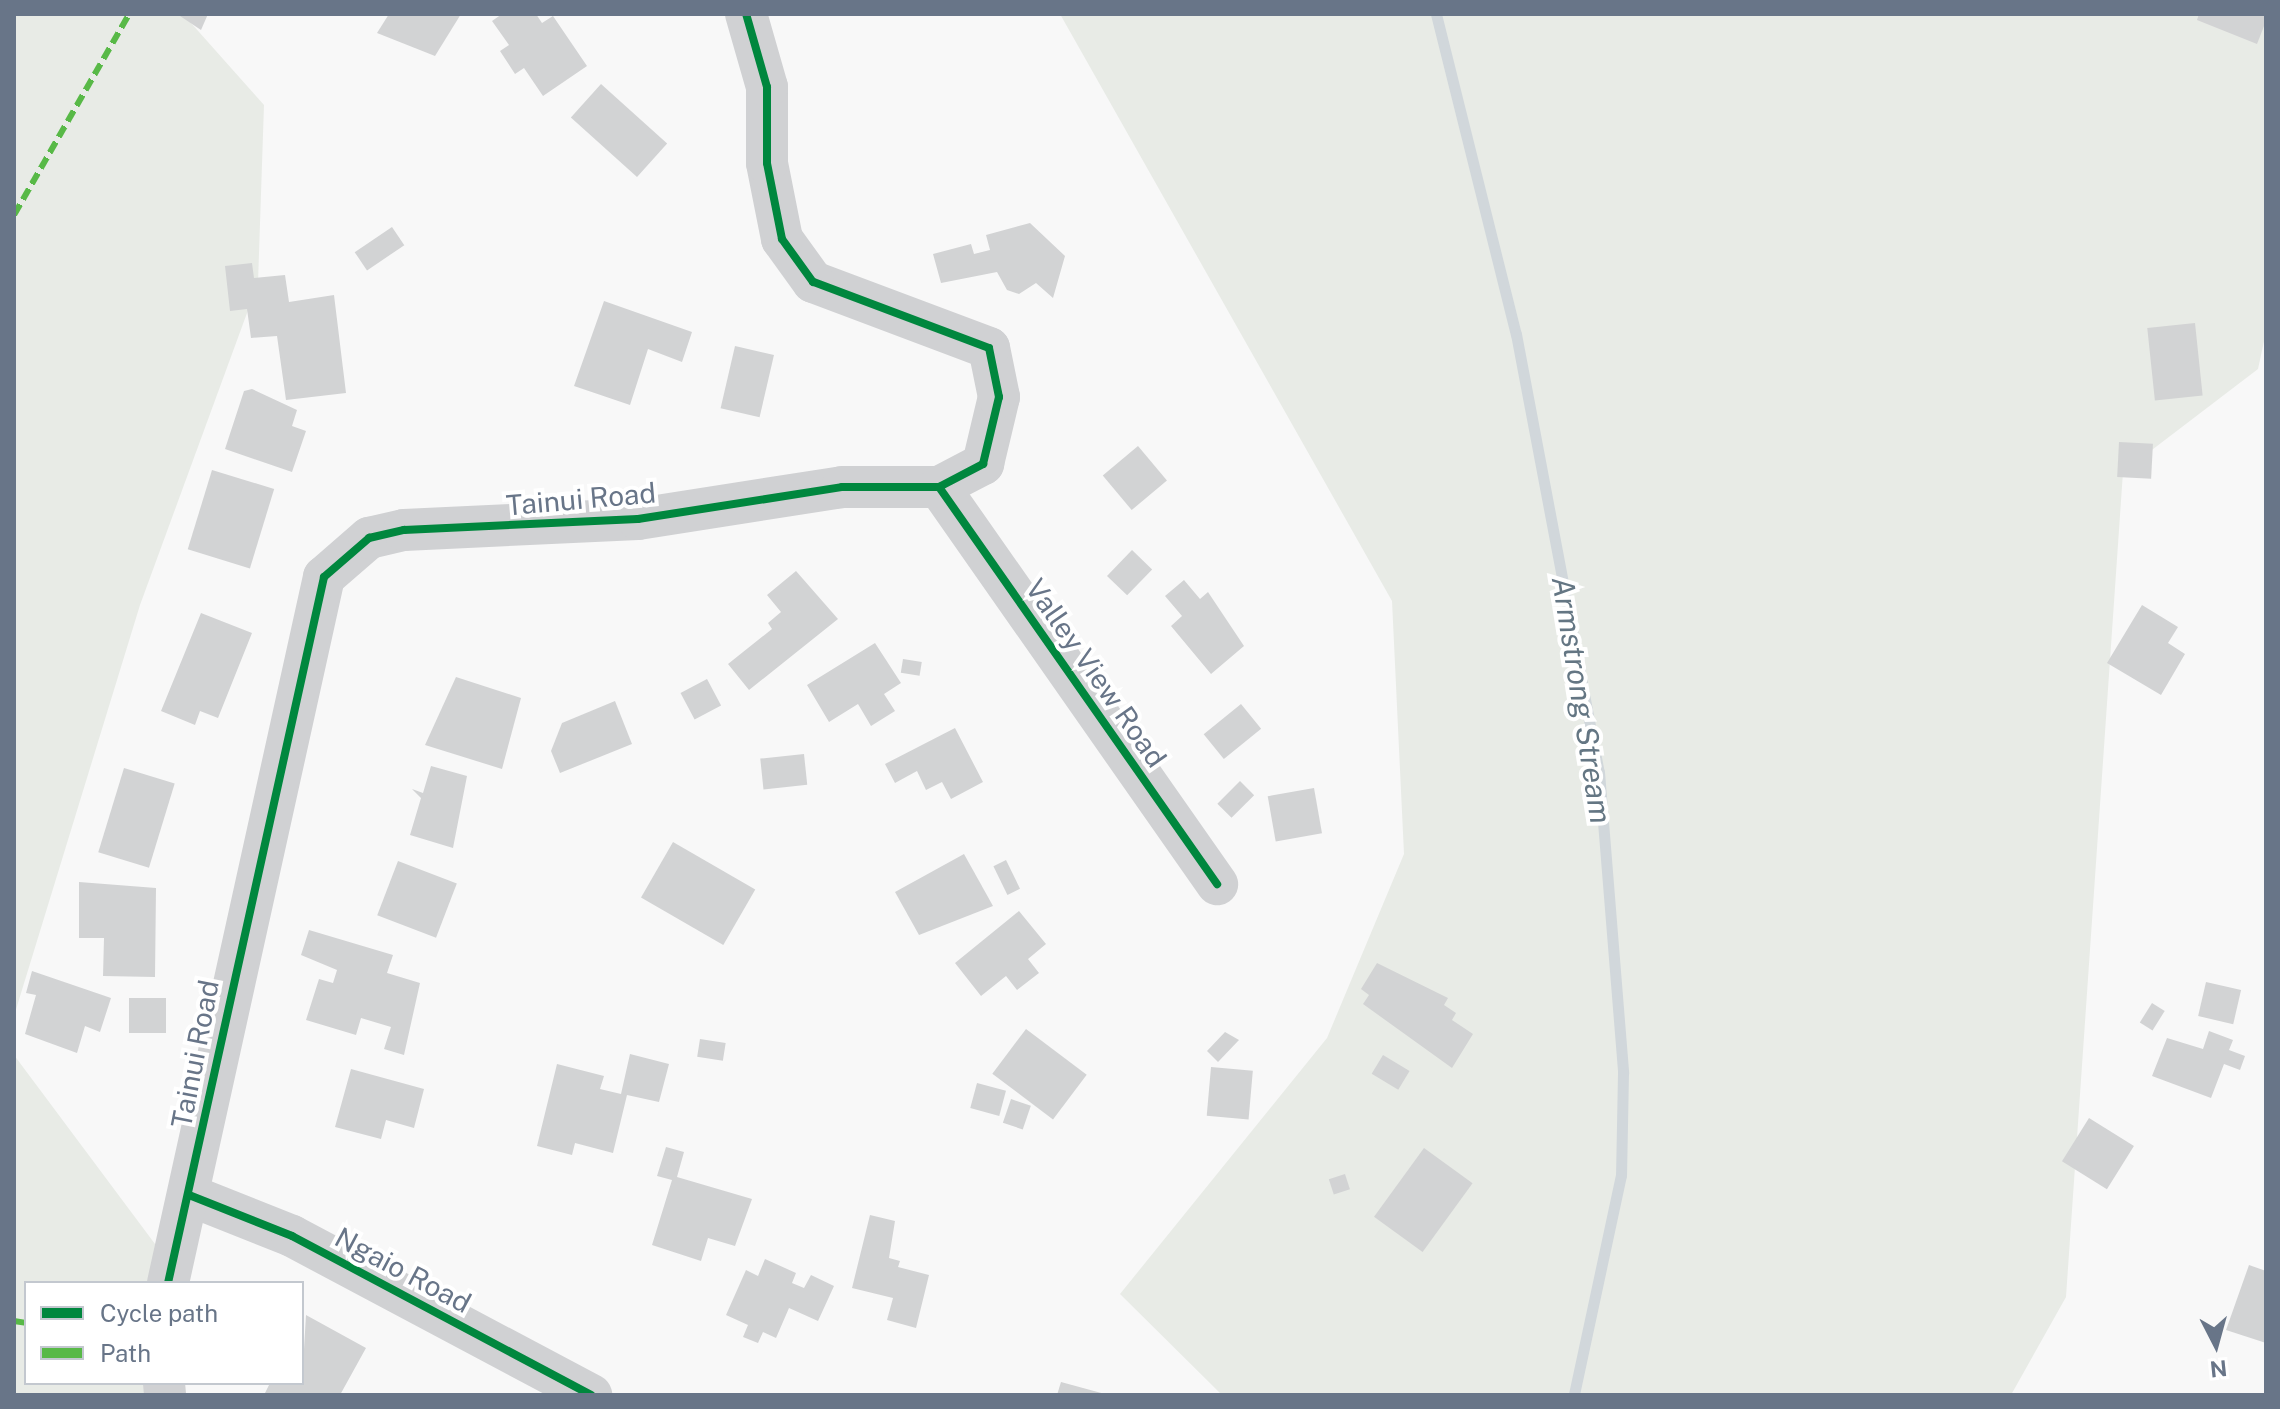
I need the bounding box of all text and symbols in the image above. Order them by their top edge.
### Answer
street label: Tainui Road [505,476,657,522]
street label: Valley View Road [1018,572,1174,774]
water label: Armstrong Stream [1545,574,1619,826]
street label: Tainui Road [164,977,226,1131]
street label: Ngaio Road [329,1220,477,1320]
legend [24,1281,304,1385]
text: Cycle path [100,1299,218,1327]
north arrow [2176,1305,2256,1385]
text: Path [100,1339,151,1367]
text: N [2209,1355,2228,1383]

